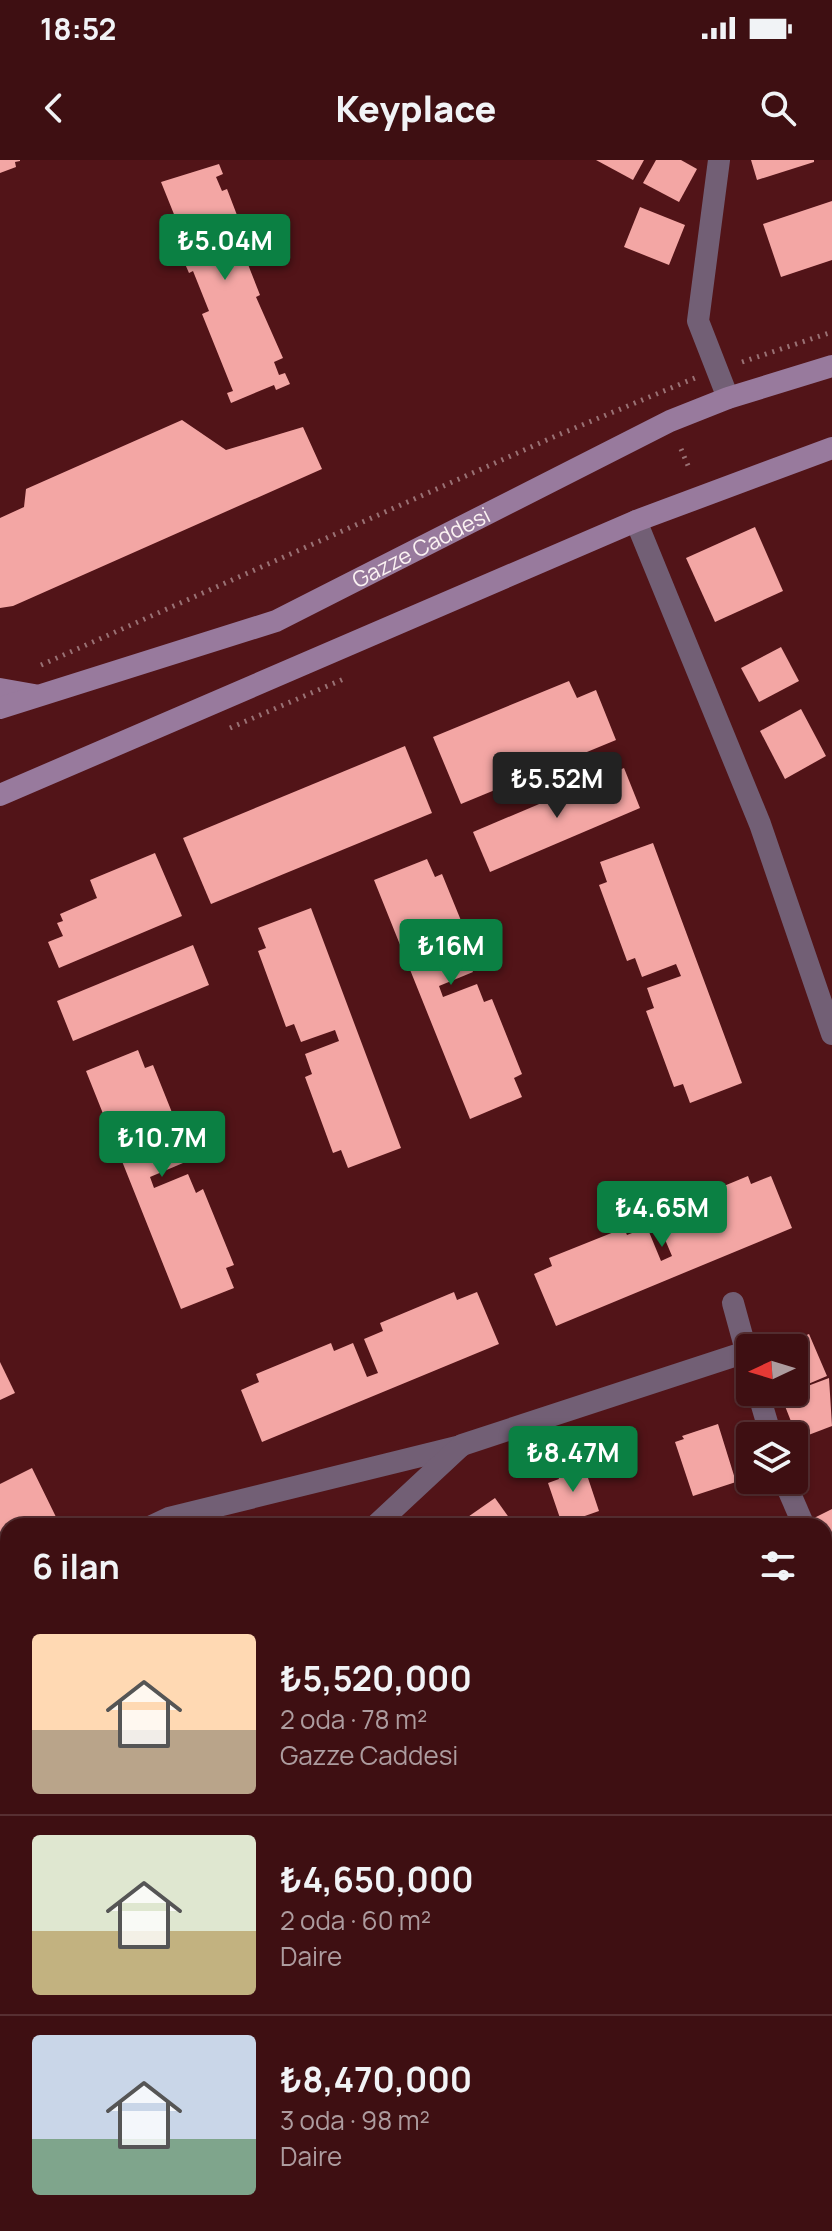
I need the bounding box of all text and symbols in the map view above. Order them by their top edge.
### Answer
text: 18:52 [40,8,116,49]
text: Keyplace [336,84,497,133]
icon: back [32,86,76,130]
icon: search [756,86,800,130]
pin: ₺5.04M [160,214,290,282]
text: ₺5.04M [177,222,273,258]
street label: Gazze Caddesi [347,500,495,595]
pin: ₺5.52M [492,752,622,820]
text: ₺5.52M [511,760,603,796]
pin: ₺16M [404,919,498,987]
text: ₺16M [418,927,484,963]
pin: ₺10.7M [97,1111,227,1179]
text: ₺10.7M [117,1119,207,1155]
pin: ₺4.65M [597,1181,727,1249]
text: ₺4.65M [615,1189,709,1225]
north arrow [736,1334,808,1406]
map controls [736,1334,808,1494]
button: layers [736,1422,808,1494]
pin: ₺8.47M [508,1426,638,1494]
text: ₺8.47M [527,1434,619,1470]
text: 6 ilan [32,1543,120,1589]
icon: filters [756,1544,800,1588]
text: ₺5,520,000 [280,1655,472,1701]
icon: home [96,1666,192,1762]
text: 2 oda · 78 m² [280,1701,427,1737]
text: Gazze Caddesi [280,1737,458,1773]
text: ₺4,650,000 [280,1856,474,1902]
icon: home [96,1867,192,1963]
text: 2 oda · 60 m² [280,1902,431,1938]
text: Daire [280,1938,342,1974]
text: ₺8,470,000 [280,2056,472,2102]
icon: home [96,2067,192,2163]
text: 3 oda · 98 m² [280,2102,430,2138]
text: Daire [280,2138,342,2174]

